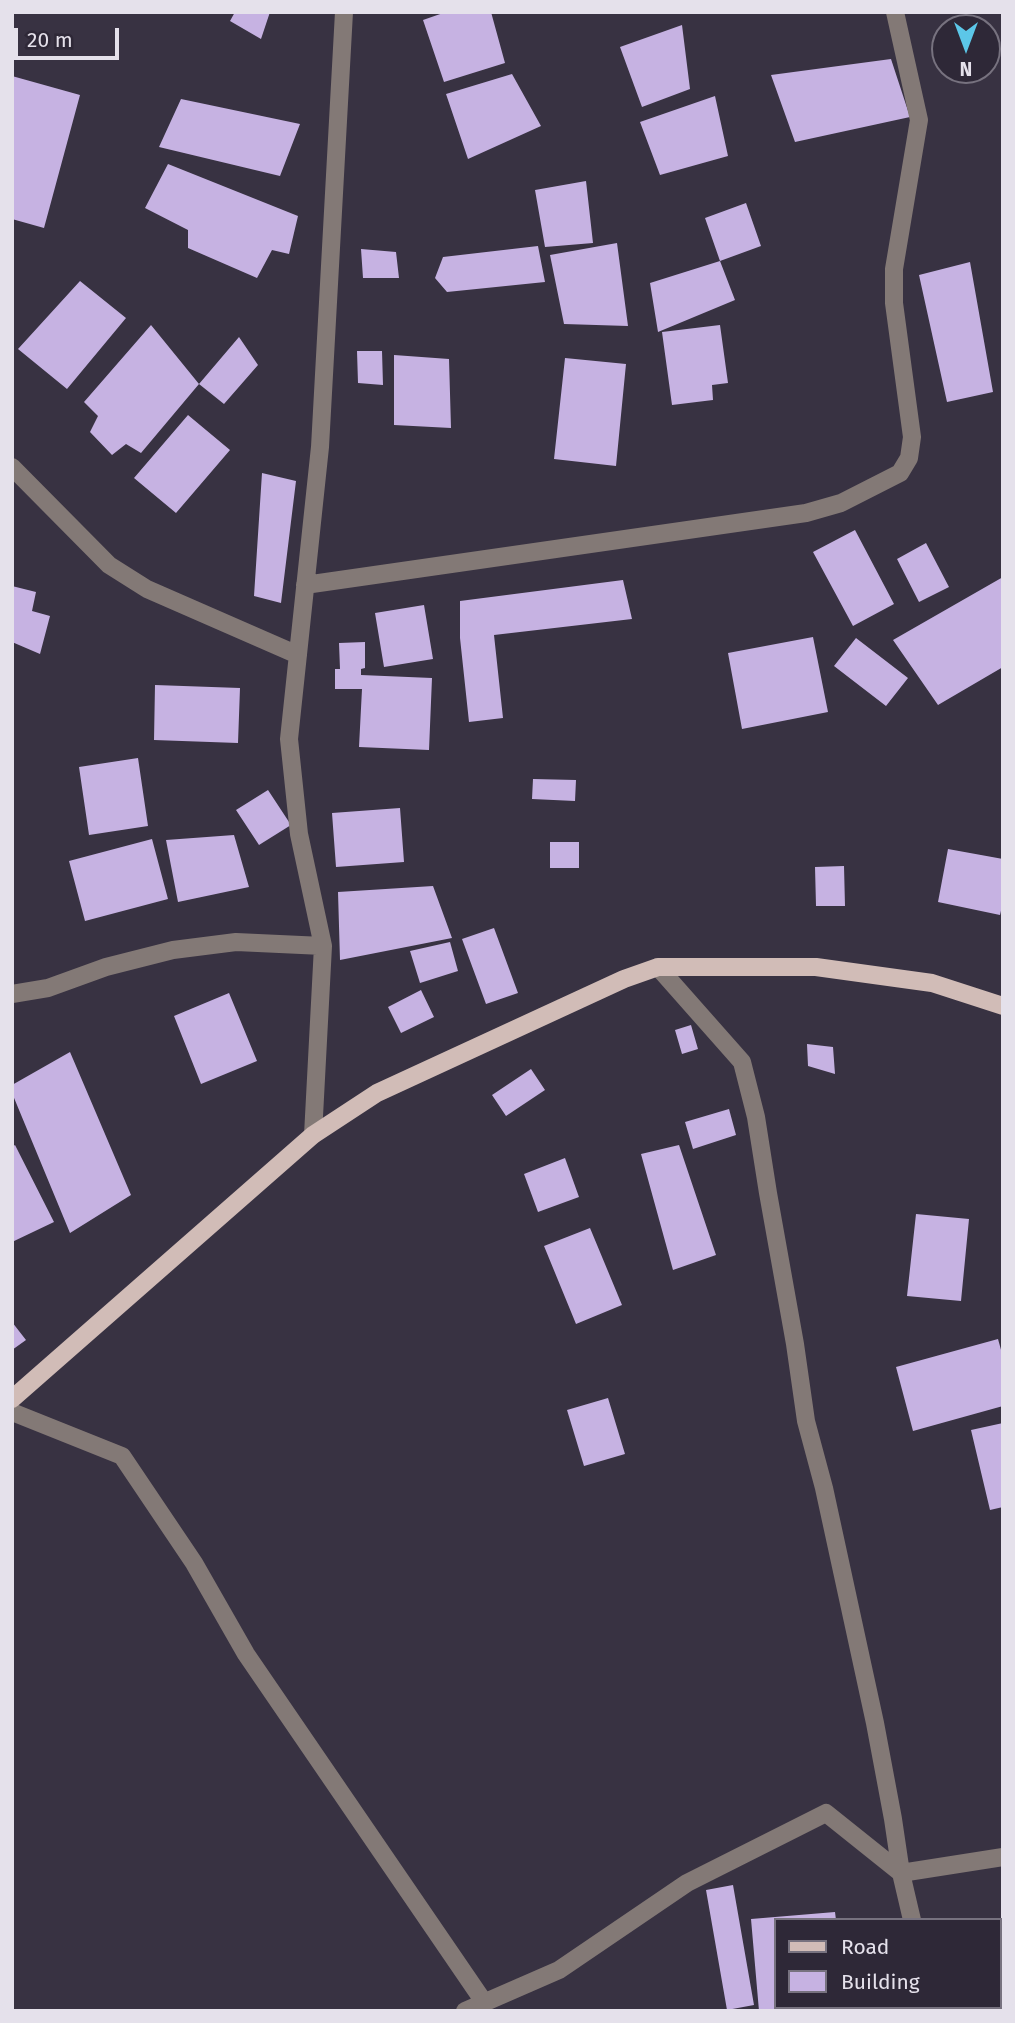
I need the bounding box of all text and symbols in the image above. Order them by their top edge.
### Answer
scale bar [18,14,122,58]
north arrow [931,14,1001,84]
text: 20 m [27,27,73,53]
text: N [960,57,972,80]
legend [774,1918,1001,2009]
text: Road [841,1934,889,1960]
text: Building [841,1969,920,1995]

